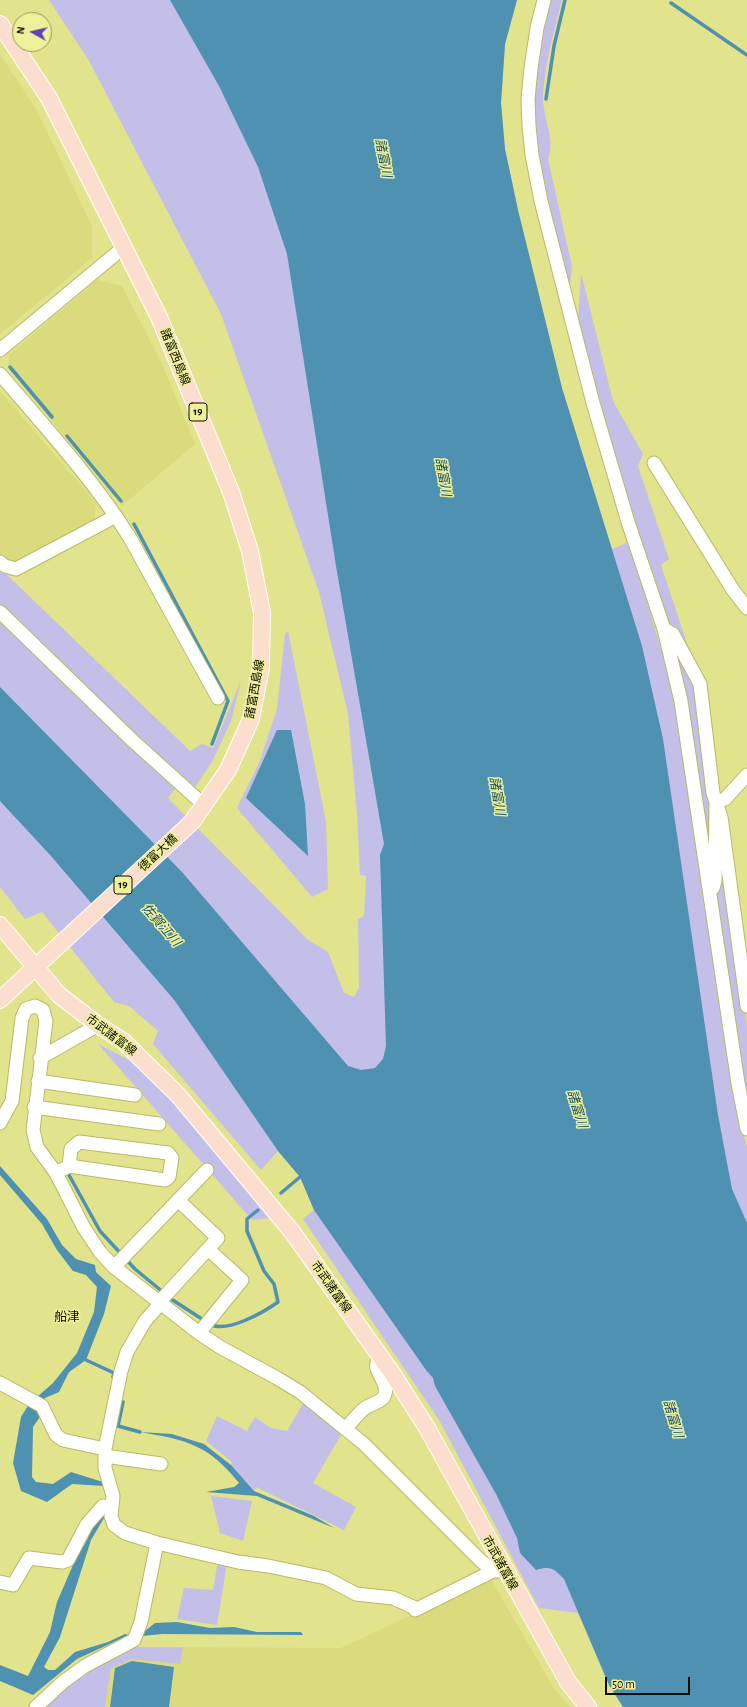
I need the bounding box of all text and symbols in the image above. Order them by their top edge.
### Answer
north arrow [12,12,52,52]
text: N [15,26,27,35]
water label: 諸富川 [372,137,394,179]
street label: 諸富西島線 [157,326,193,388]
road number: 19 [189,403,207,421]
water label: 諸富川 [432,456,454,498]
street label: 諸富西島線 [243,658,267,720]
water label: 諸富川 [486,775,508,817]
street label: 徳富大橋 [136,831,180,875]
road number: 19 [114,876,132,894]
water label: 佐賀江川 [138,900,184,950]
street label: 市武諸富線 [83,1011,139,1059]
water label: 諸富川 [564,1088,590,1130]
street label: 市武諸富線 [308,1258,354,1316]
district label: 船津 [54,1309,80,1325]
water label: 諸富川 [660,1398,686,1440]
street label: 市武諸富線 [479,1533,521,1593]
scale bar [607,1669,692,1695]
text: 50 m [612,1678,635,1690]

